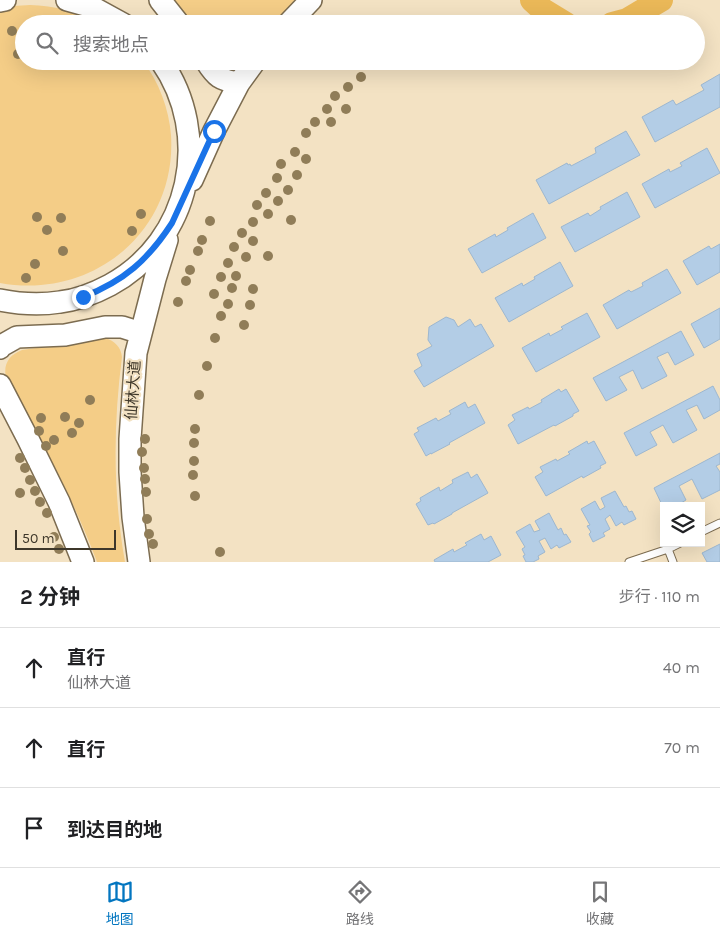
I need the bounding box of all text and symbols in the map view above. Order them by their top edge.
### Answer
search box [15,15,705,70]
icon: search [33,29,61,57]
text: 搜索地点 [73,34,149,56]
route start [203,120,226,143]
route end [72,286,95,309]
street label: 仙林大道 [122,359,144,421]
map controls [660,502,705,547]
button: layers [660,502,705,547]
scale bar [15,527,116,550]
text: 50 m [22,530,55,547]
text: 2 分钟 [20,585,80,609]
text: 步行 · 110 m [619,587,700,606]
text: 直行 [67,647,105,669]
icon: ahead [20,654,48,682]
text: 40 m [663,658,700,677]
text: 仙林大道 [67,673,131,692]
icon: ahead [20,734,48,762]
text: 70 m [664,738,700,757]
text: 直行 [67,739,105,761]
icon: arrive [20,814,48,842]
text: 到达目的地 [67,819,162,841]
tab: 地图 [106,878,134,928]
tab: 路线 [346,878,374,928]
tab: 收藏 [586,878,614,928]

